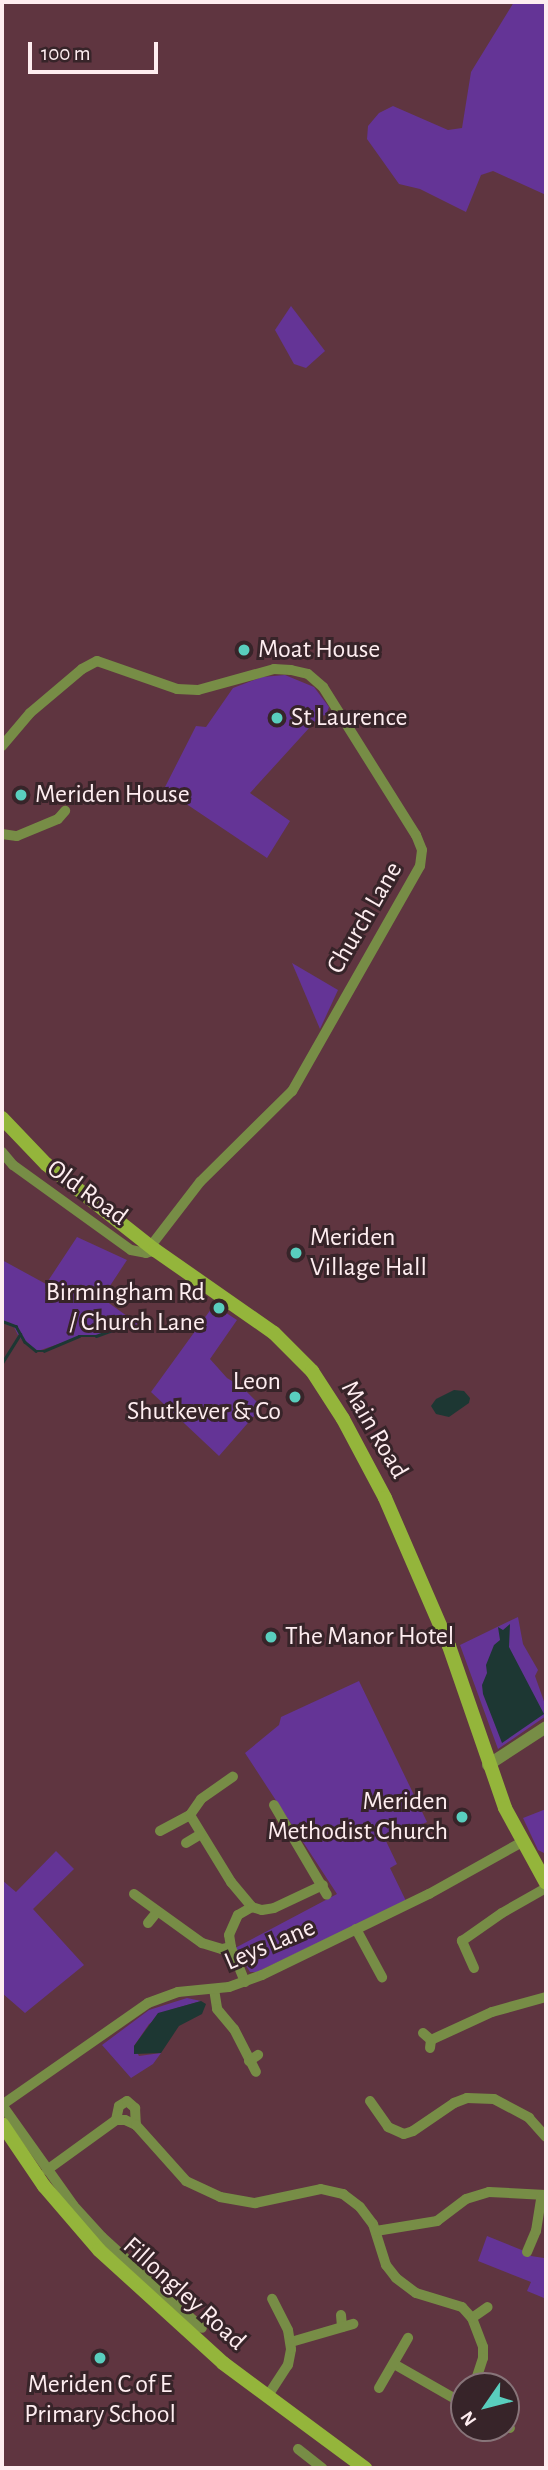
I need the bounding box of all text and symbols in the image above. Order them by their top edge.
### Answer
scale bar [32,28,161,72]
text: 100 m [41,43,91,64]
place label: Moat House [258,634,380,666]
marker: Moat House [236,642,252,658]
place label: St Laurence [291,702,407,734]
marker: St Laurence [269,710,285,726]
place label: Meriden House [35,779,190,811]
marker: Meriden House [13,787,29,803]
street label: Church Lane [320,856,410,980]
street label: Old Road [40,1153,134,1233]
place label: Meriden Village Hall [310,1222,427,1284]
marker: Meriden Village Hall [288,1245,304,1261]
place label: Birmingham Rd / Church Lane [46,1277,205,1338]
marker: Birmingham Rd / Church Lane [211,1300,227,1316]
place label: Leon Shutkever & Co [127,1366,281,1428]
street label: Main Road [333,1375,415,1485]
marker: Leon Shutkever & Co [287,1389,303,1405]
place label: The Manor Hotel [285,1621,454,1653]
marker: The Manor Hotel [263,1629,279,1645]
place label: Meriden Methodist Church [268,1786,448,1848]
marker: Meriden Methodist Church [454,1809,470,1825]
street label: Leys Lane [220,1912,320,1978]
street label: Fillongley Road [116,2231,252,2357]
marker: Meriden C of E Primary School [92,2350,108,2366]
place label: Meriden C of E Primary School [24,2369,176,2430]
north arrow [450,2372,520,2442]
text: N [457,2407,481,2429]

